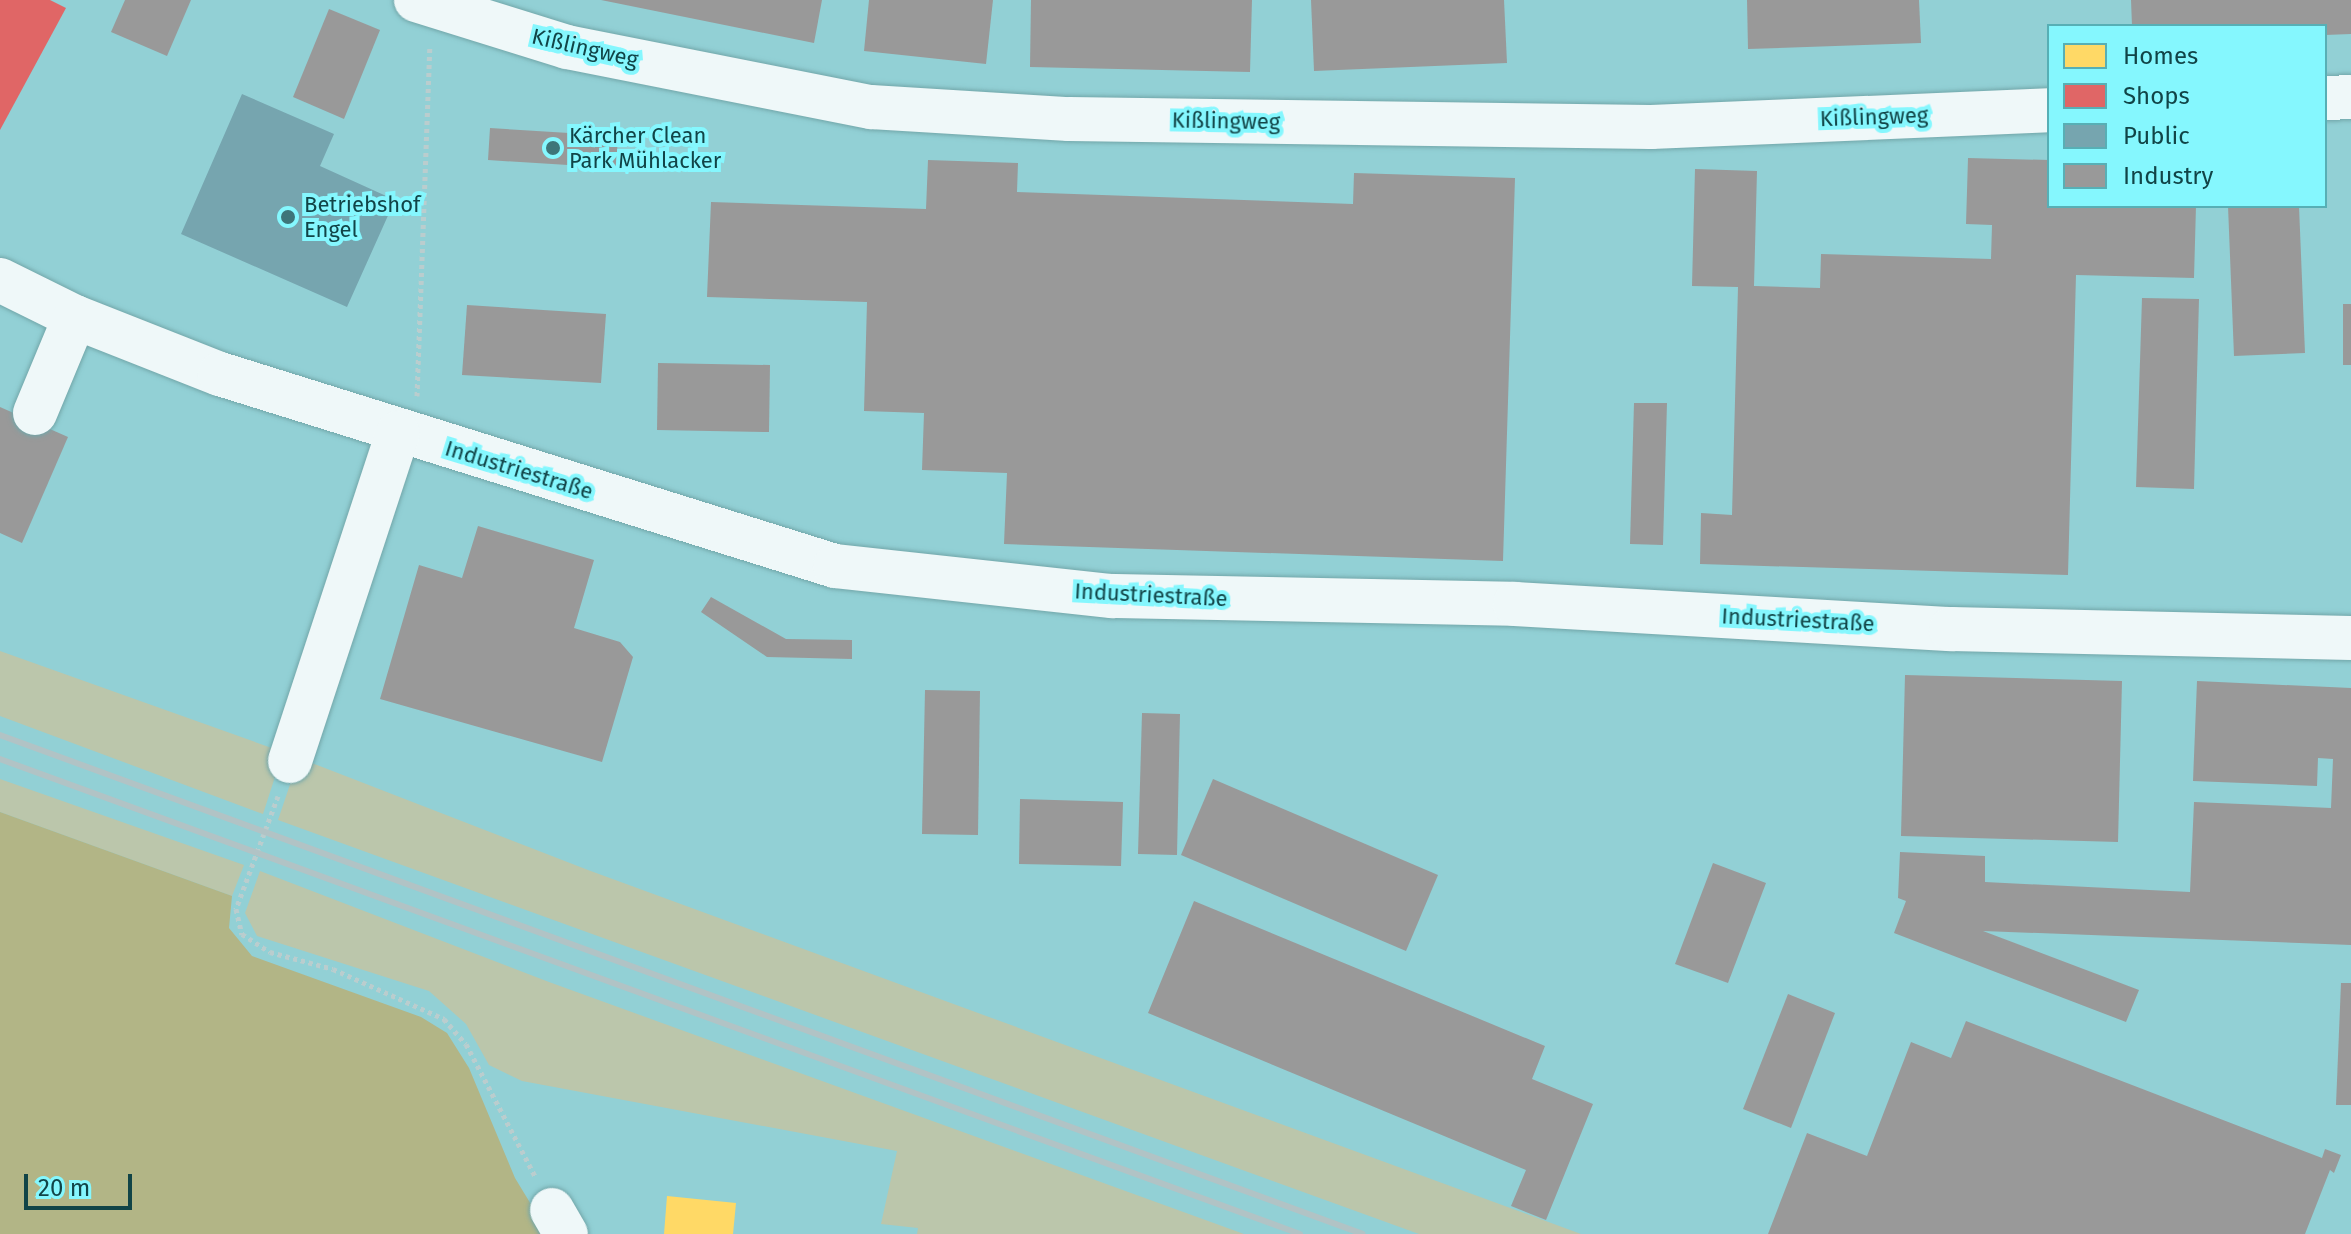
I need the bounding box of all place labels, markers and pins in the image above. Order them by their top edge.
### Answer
place label: Kärcher Clean Park Mühlacker [569,122,721,174]
marker: Kärcher Clean Park Mühlacker [544,139,562,157]
place label: Betriebshof Engel [304,191,420,242]
marker: Betriebshof Engel [279,208,297,226]

